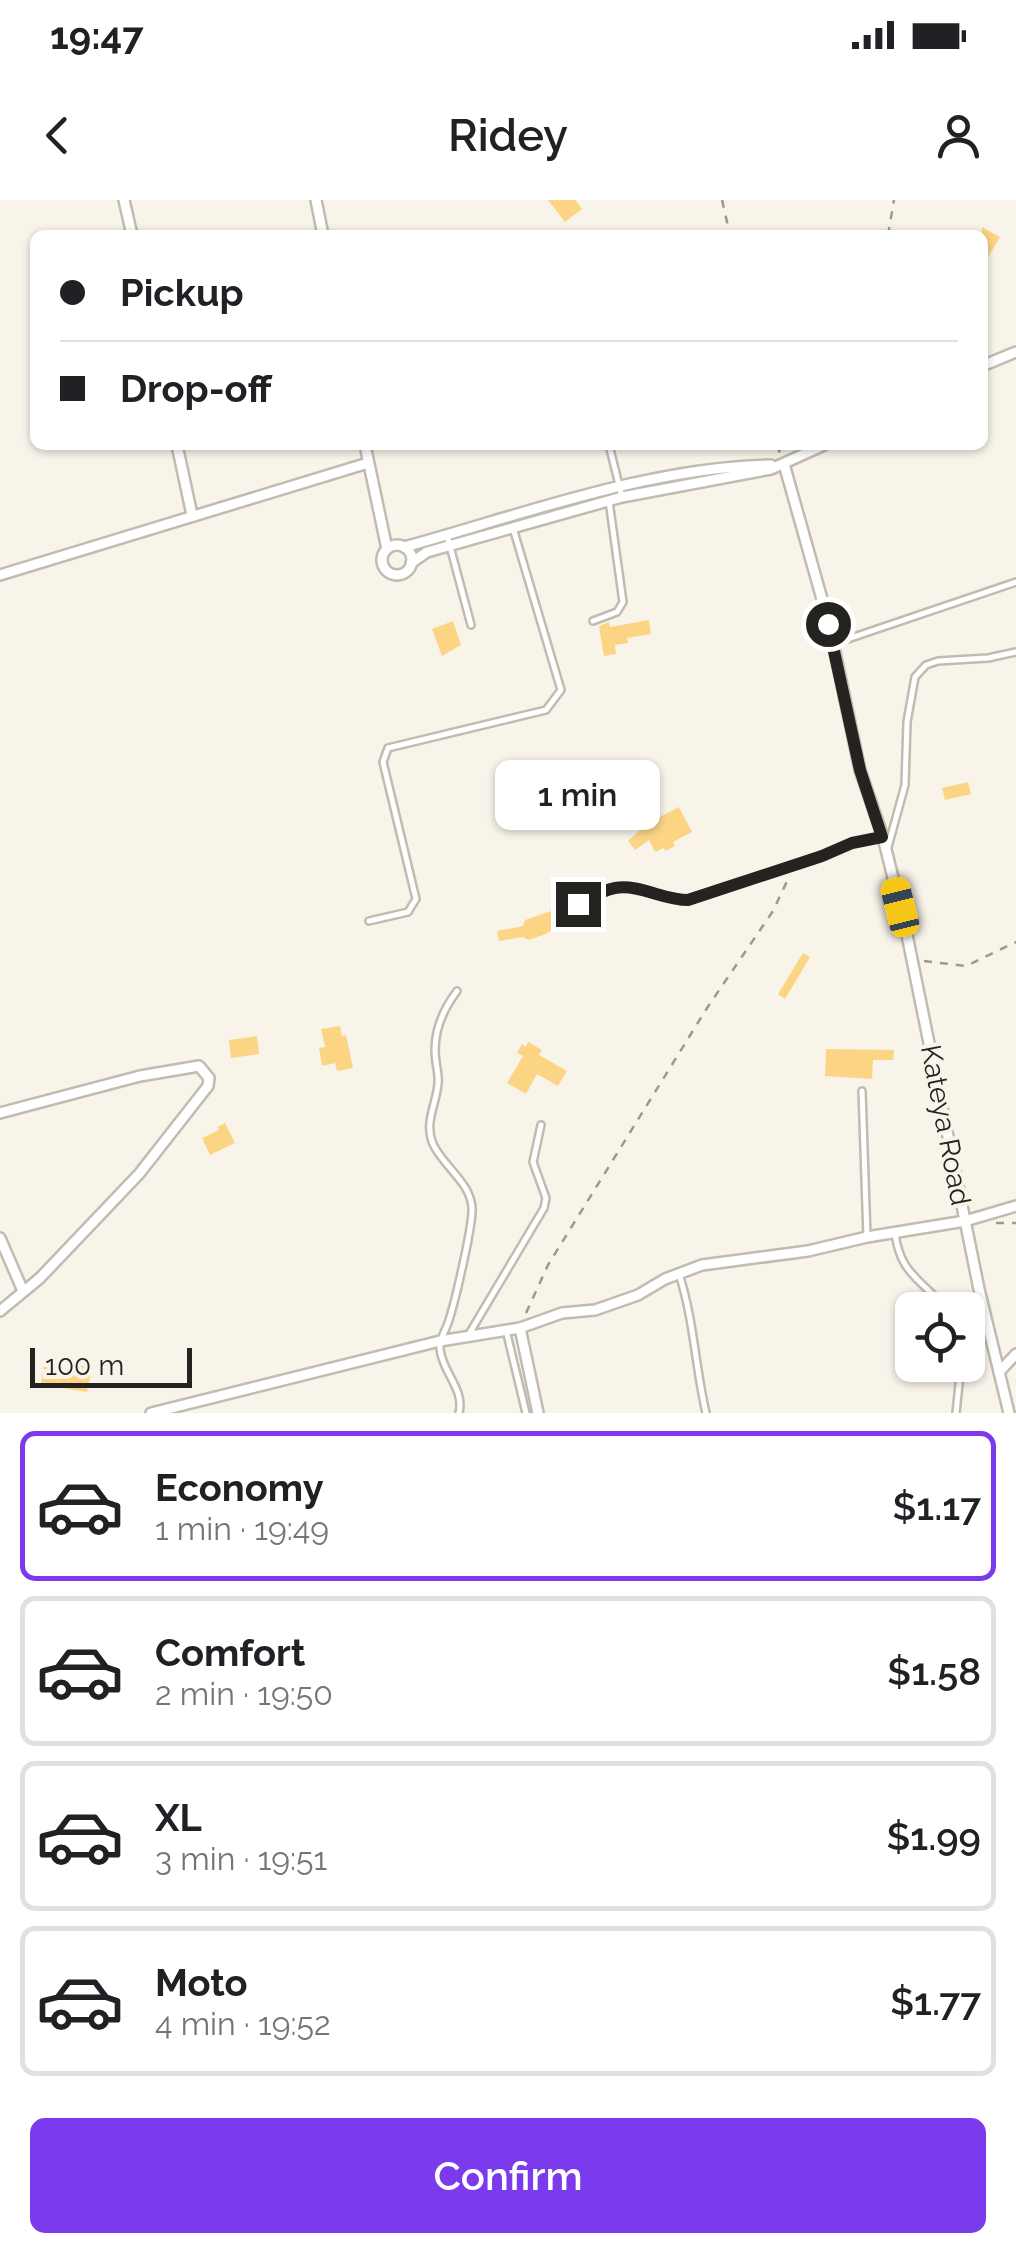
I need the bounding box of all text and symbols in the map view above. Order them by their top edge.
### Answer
text: 19:47 [50,13,144,58]
icon: back [30,108,85,163]
icon: person [931,108,986,163]
text: Ridey [448,109,568,162]
text: Pickup [120,270,244,315]
text: Drop-off [120,366,272,411]
route start [806,602,851,647]
callout: 1 min [496,759,660,829]
text: 1 min [538,776,617,813]
car [878,874,922,940]
route end [556,882,601,927]
street label: Kateya Road [914,1042,977,1208]
map controls [895,1292,985,1382]
button: locate [895,1292,985,1382]
scale bar [30,1343,192,1388]
text: 100 m [45,1349,124,1382]
icon: car [35,1461,125,1551]
text: Economy [155,1465,324,1510]
text: $1.17 [892,1484,981,1529]
text: 1 min · 19:49 [155,1510,329,1547]
icon: car [35,1626,125,1716]
text: Comfort [155,1630,305,1675]
text: $1.58 [887,1649,981,1694]
text: 2 min · 19:50 [155,1675,333,1712]
icon: car [35,1791,125,1881]
text: XL [155,1795,202,1840]
text: $1.99 [886,1814,981,1859]
text: 3 min · 19:51 [155,1840,327,1877]
icon: car [35,1956,125,2046]
text: Moto [155,1960,248,2005]
text: $1.77 [890,1979,981,2024]
text: 4 min · 19:52 [155,2005,331,2042]
button: Confirm [30,2118,986,2233]

